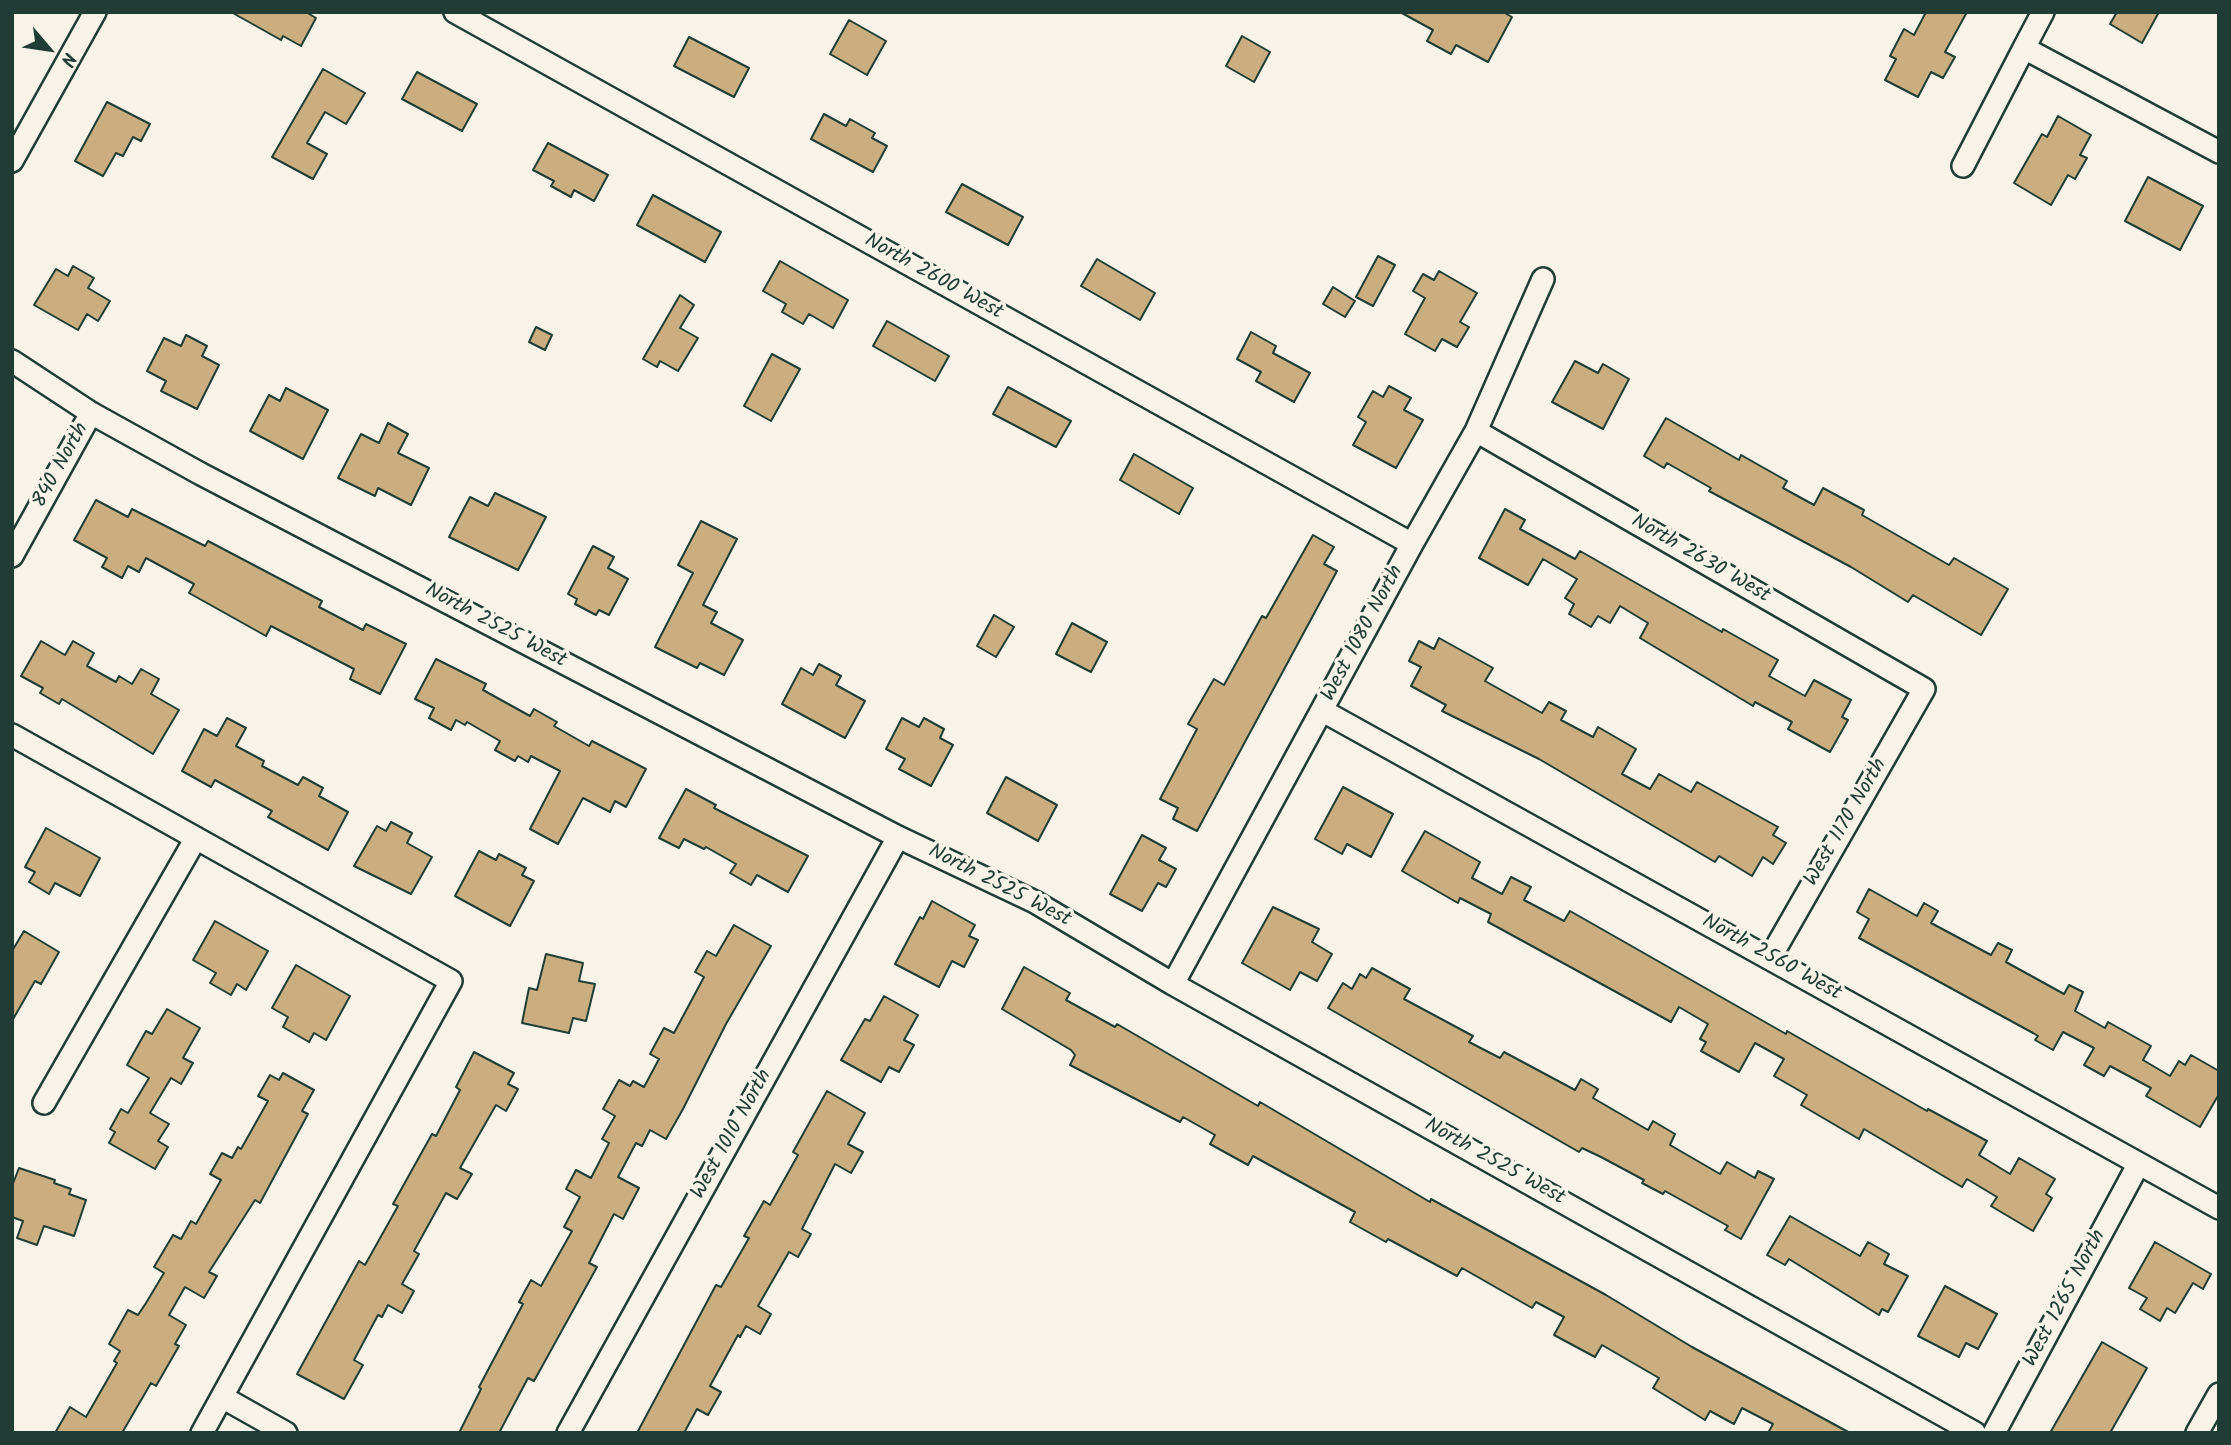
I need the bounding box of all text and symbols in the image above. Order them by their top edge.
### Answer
north arrow [14,14,84,84]
text: N [51,47,83,72]
street label: North 2600 West [859,229,1007,327]
street label: 840 North [28,419,96,513]
street label: North 2630 West [1626,510,1774,610]
street label: West 1080 North [1318,562,1410,706]
street label: North 2525 West [420,579,570,675]
street label: West 1170 North [1800,755,1894,891]
street label: North 2525 West [923,840,1075,934]
street label: North 2560 West [1697,910,1845,1008]
street label: West 1010 North [687,1066,779,1204]
street label: North 2525 West [1419,1114,1569,1212]
street label: West 1265 North [2019,1226,2113,1372]

